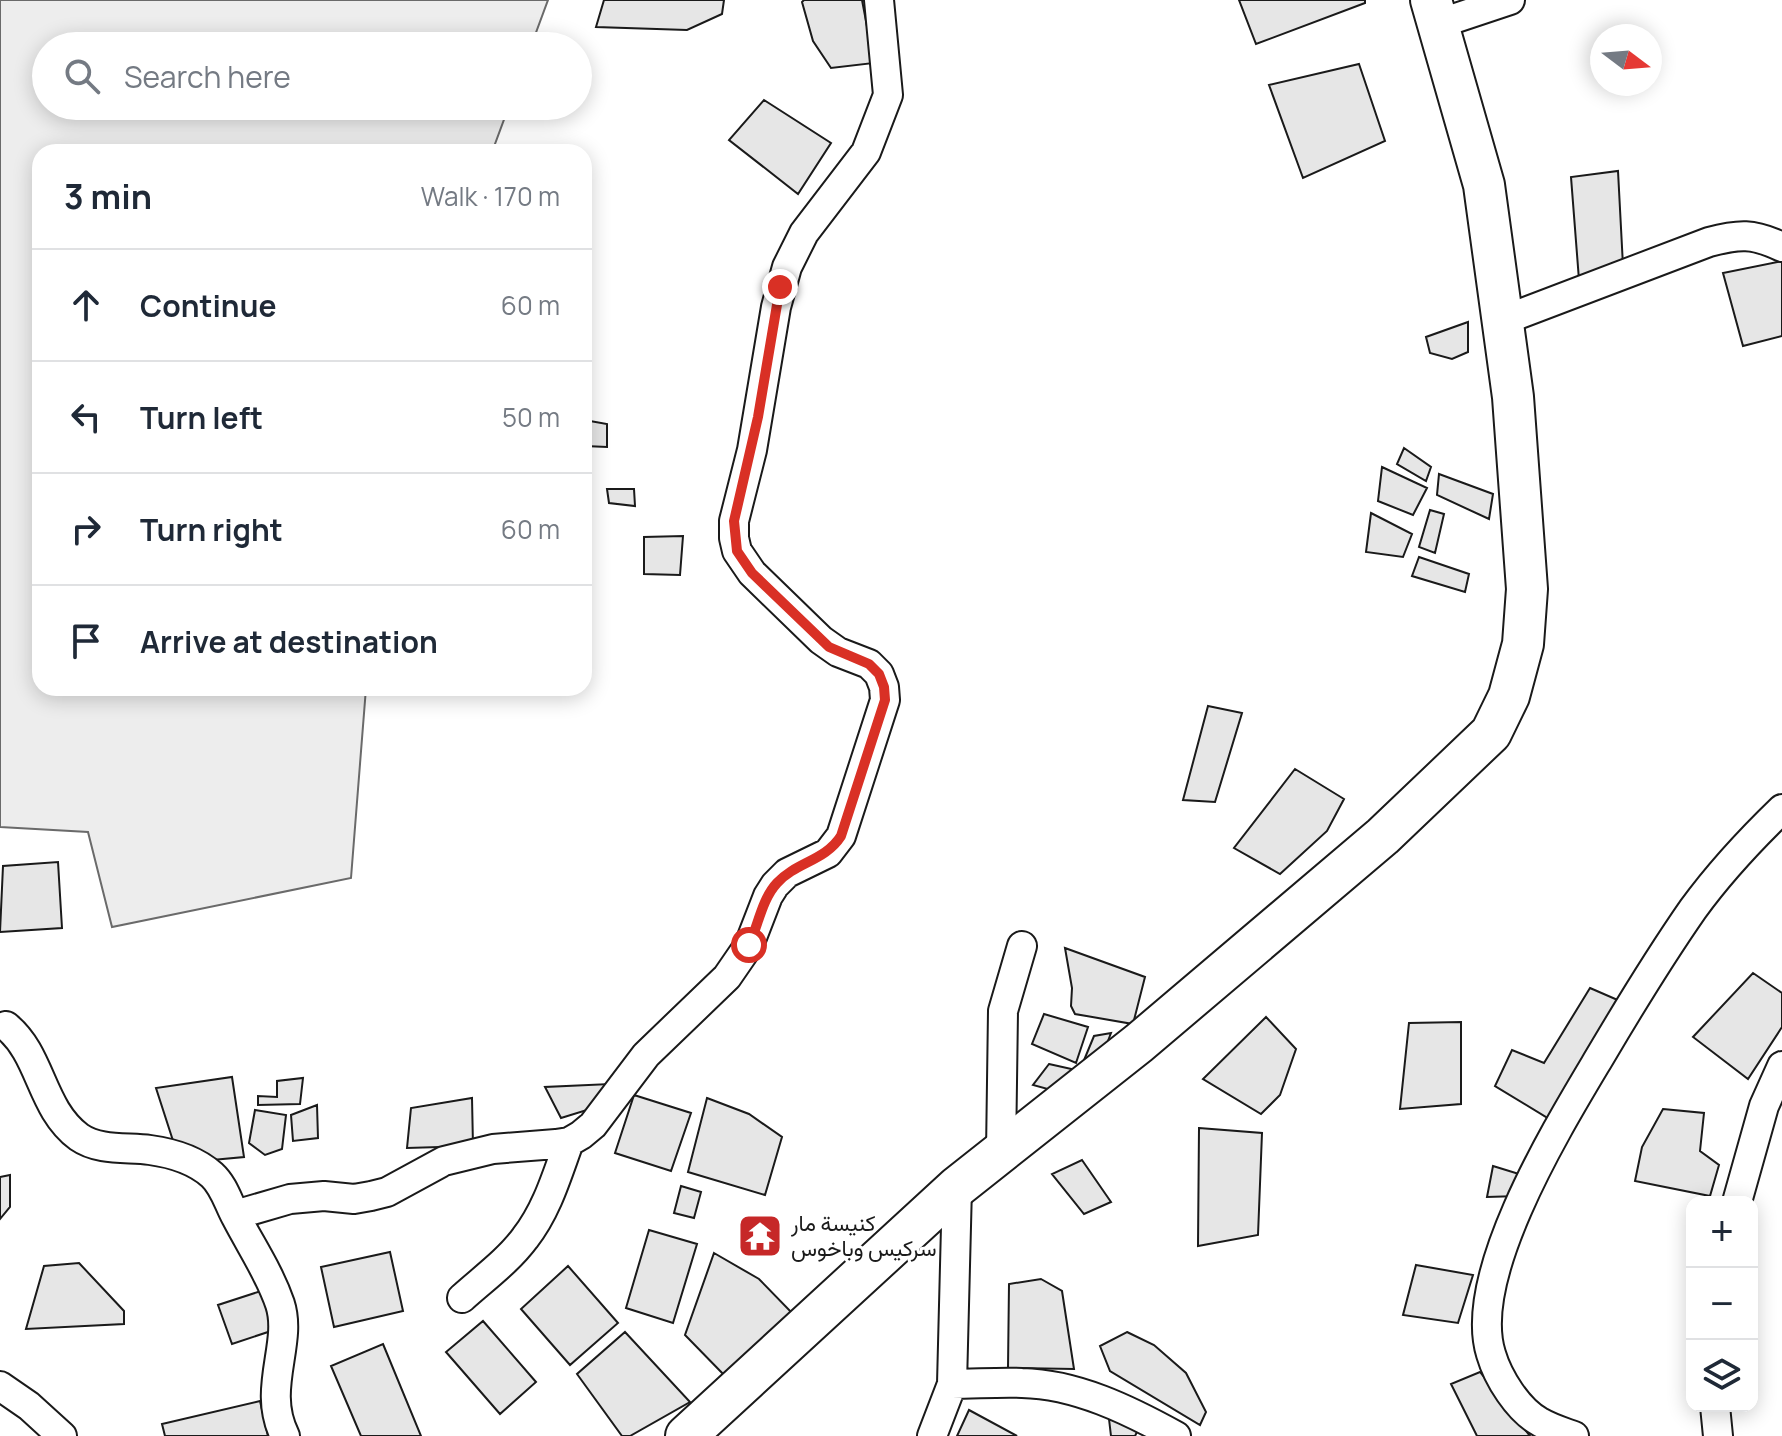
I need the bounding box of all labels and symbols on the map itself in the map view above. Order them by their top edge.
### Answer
north arrow [1590,24,1662,96]
route end [762,269,798,305]
route start [731,927,767,963]
place label: كنيسة مار سركيس وباخوس [790,1208,937,1263]
temple icon: كنيسة مار سركيس وباخوس [736,1212,784,1260]

